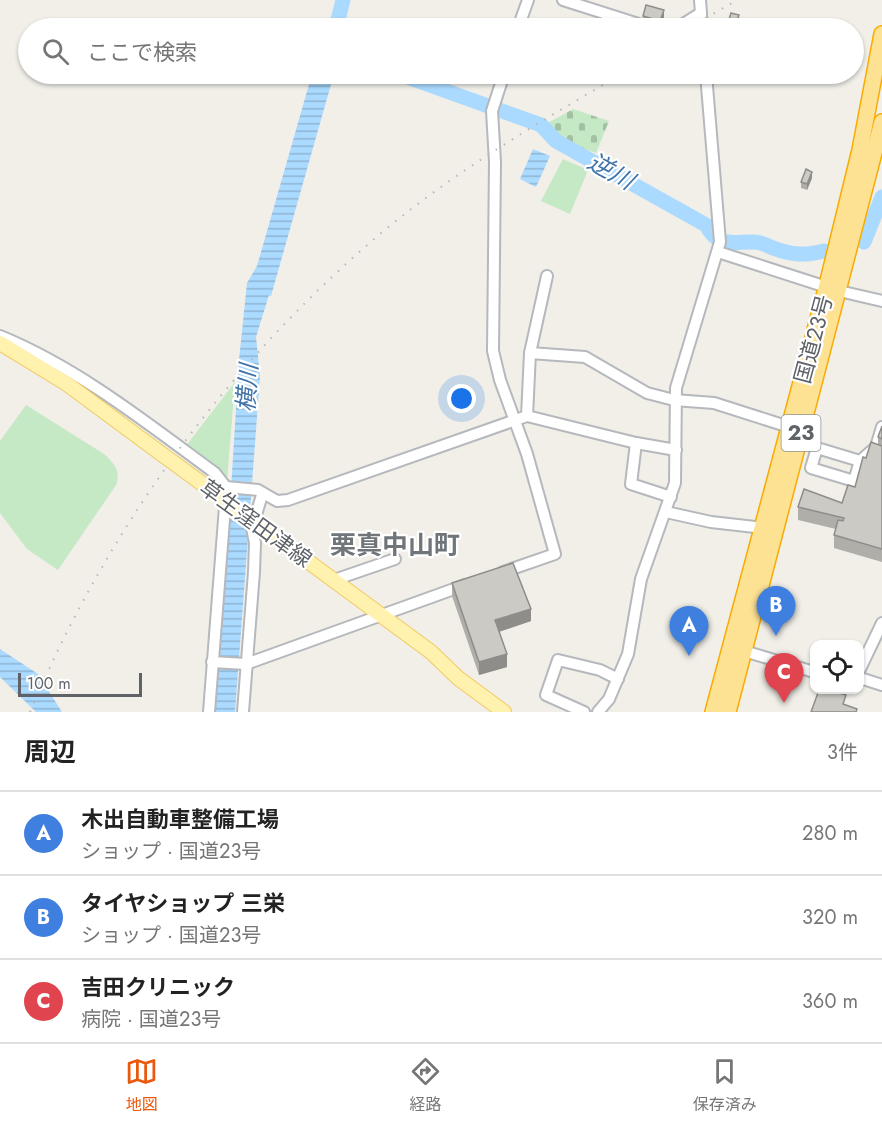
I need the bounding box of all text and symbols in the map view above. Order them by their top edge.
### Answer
search box [18,18,864,84]
icon: search [39,35,72,68]
text: ここで検索 [87,36,197,68]
water label: 逆川 [582,144,643,199]
street label: 国道23号 [786,291,840,387]
water label: 横川 [228,360,266,413]
your location [447,384,476,413]
road number: 23 [782,415,820,451]
street label: 草生窪田津線 [193,471,319,575]
district label: 栗真中山町 [330,526,460,564]
pin: B [756,586,796,636]
pin: A [670,606,708,656]
map controls [810,640,864,694]
button: locate [810,640,864,694]
pin: C [764,654,804,703]
scale bar [18,670,142,698]
text: 100 m [27,672,71,695]
text: 周辺 [24,733,76,771]
text: 3件 [827,738,858,767]
text: 木出自動車整備工場 [81,803,279,835]
text: A [36,819,51,848]
text: 280 m [802,819,858,848]
text: ショップ · 国道23号 [81,837,261,866]
text: タイヤショップ 三栄 [81,887,285,919]
text: B [37,903,50,932]
text: 320 m [802,903,858,932]
text: ショップ · 国道23号 [81,921,261,950]
text: 吉田クリニック [81,971,235,1003]
text: C [36,987,51,1016]
text: 360 m [802,987,858,1016]
text: 病院 · 国道23号 [81,1005,221,1034]
tab: 地図 [125,1055,158,1116]
tab: 経路 [409,1055,442,1116]
tab: 保存済み [693,1055,757,1116]

